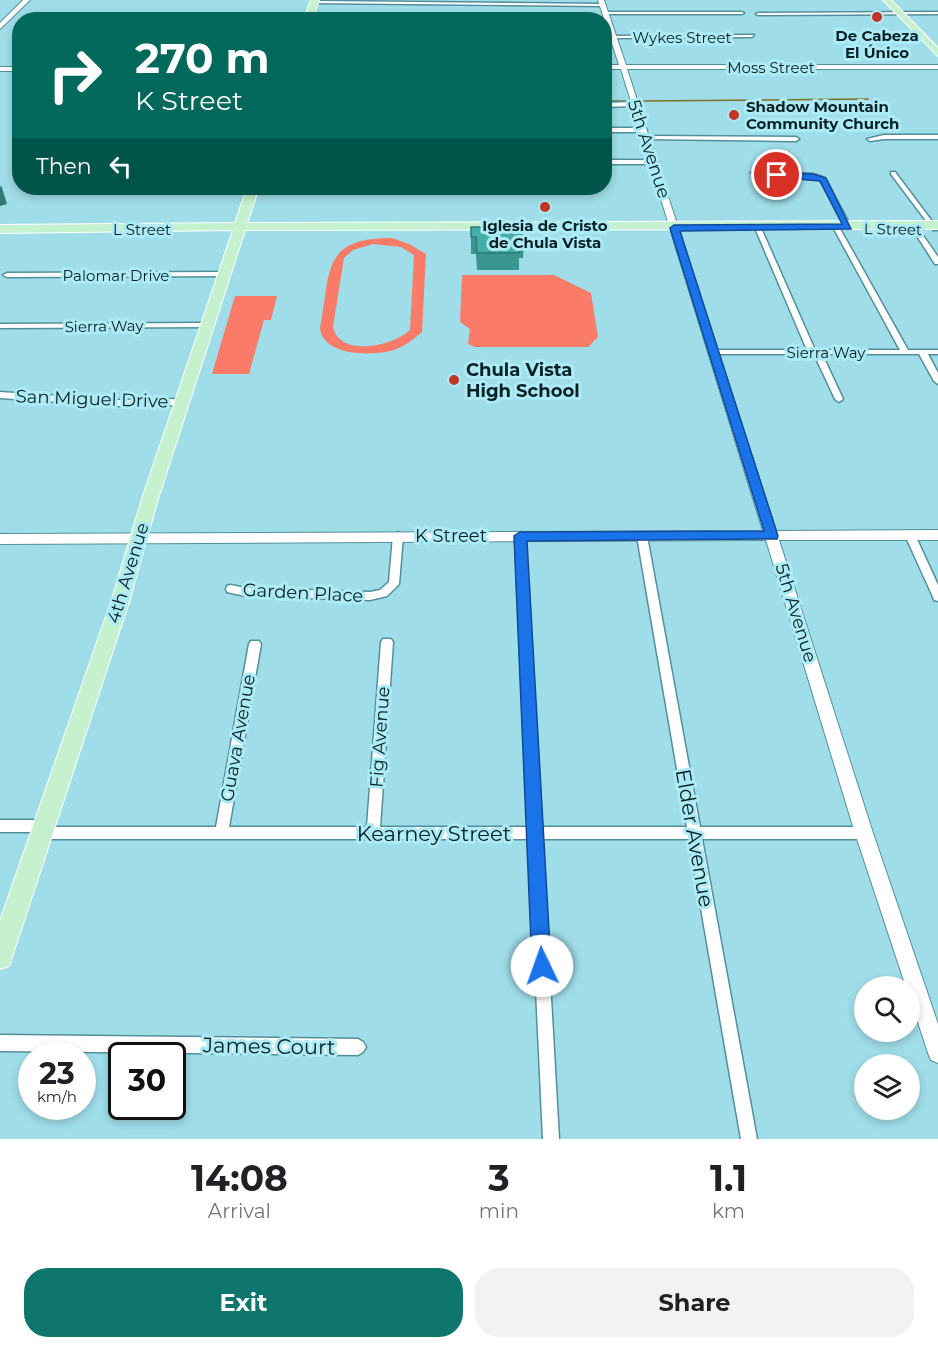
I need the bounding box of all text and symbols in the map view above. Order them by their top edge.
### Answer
marker: De Cabeza El Único [870,10,884,24]
place label: De Cabeza El Único [835,26,919,62]
street label: Wykes Street [632,28,732,47]
text: 270 m [135,32,269,84]
icon: right [36,36,114,114]
street label: Moss Street [727,58,815,77]
text: K Street [135,84,243,117]
street label: 5th Avenue [623,97,675,201]
place label: Shadow Mountain Community Church [746,97,899,133]
marker: Shadow Mountain Community Church [727,108,741,122]
pin [751,149,802,200]
icon: left [104,150,137,183]
text: Then [36,153,92,180]
icon: arrive [760,158,793,191]
marker: Iglesia de Cristo de Chula Vista [538,200,552,214]
place label: Iglesia de Cristo de Chula Vista [482,216,608,252]
street label: L Street [864,219,922,239]
street label: L Street [113,220,171,239]
street label: Palomar Drive [63,266,169,285]
street label: Sierra Way [64,316,144,336]
street label: Sierra Way [787,343,866,362]
place label: Chula Vista High School [466,359,580,402]
marker: Chula Vista High School [447,373,461,387]
street label: San Miguel Drive [15,385,169,413]
street label: 4th Avenue [102,520,154,626]
street label: K Street [415,525,487,547]
street label: 5th Avenue [771,561,822,665]
street label: Garden Place [242,579,364,607]
street label: Guava Avenue [216,672,260,803]
street label: Fig Avenue [365,686,395,788]
street label: Elder Avenue [671,767,719,909]
street label: Kearney Street [357,821,511,846]
position arrow [510,934,574,998]
map controls [854,976,920,1120]
button: search [854,976,920,1042]
street label: James Court [202,1032,335,1060]
speed limit sign: 30 [108,1042,186,1120]
button: layers [854,1054,920,1120]
text: 23 [39,1055,75,1092]
text: km/h [37,1087,77,1106]
text: 14:08 [191,1156,288,1200]
text: 3 [488,1156,510,1200]
text: 1.1 [710,1156,747,1200]
text: Arrival [208,1199,271,1223]
text: min [479,1199,519,1223]
text: km [712,1199,745,1223]
button: Exit [24,1268,463,1337]
button: Share [475,1268,914,1337]

